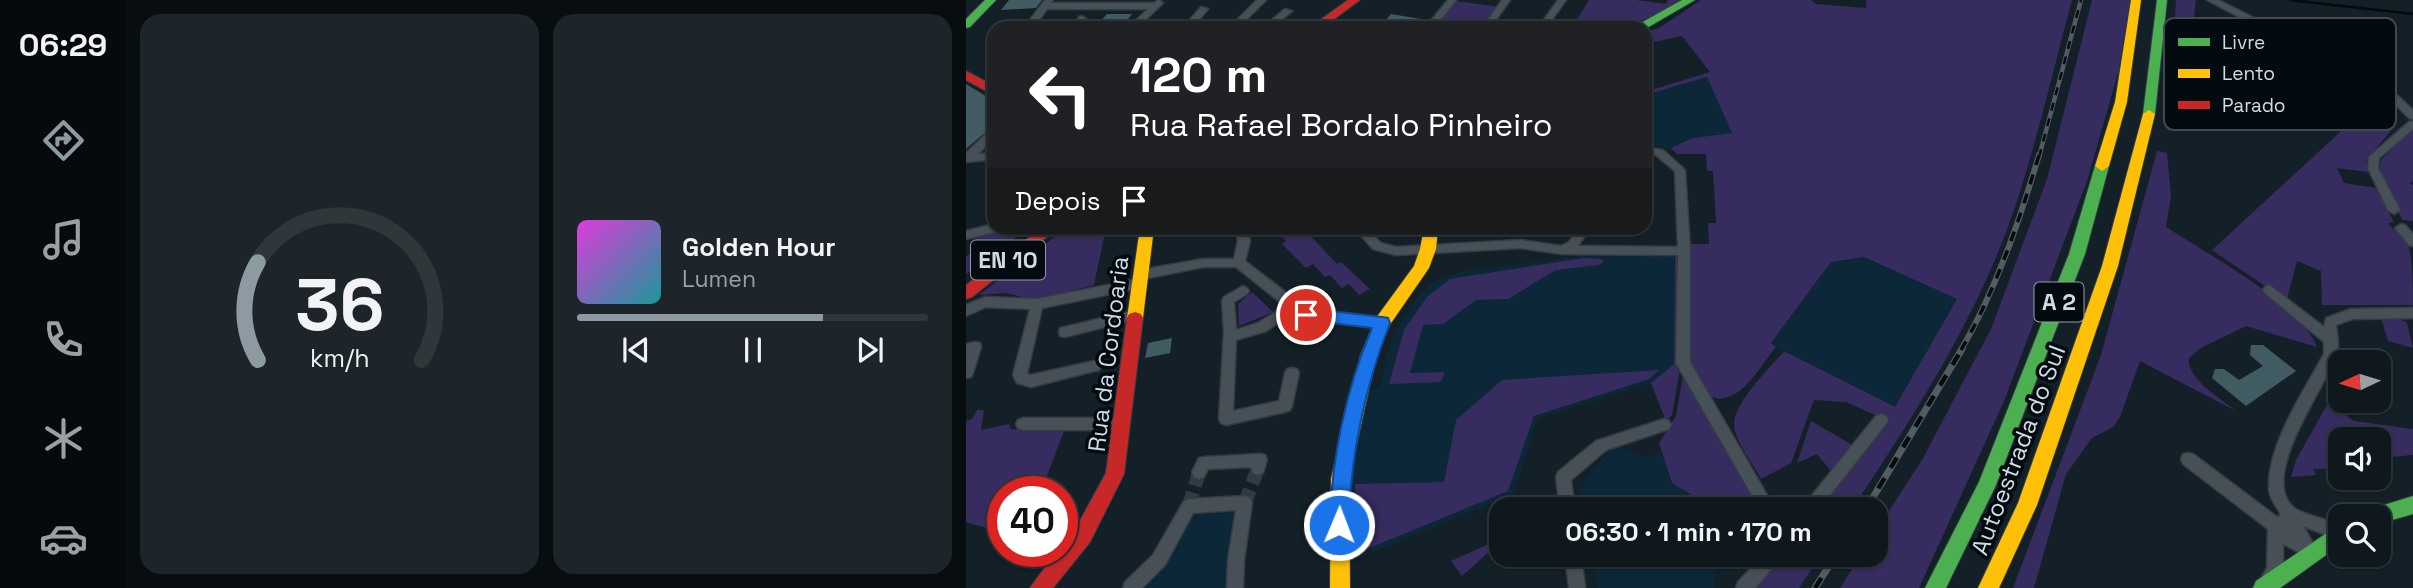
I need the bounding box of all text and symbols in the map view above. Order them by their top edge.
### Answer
legend [2164,18,2396,130]
text: 06:29 [19,25,107,65]
text: Livre [2222,30,2265,55]
text: 120 m [1130,44,1267,106]
icon: left [1015,49,1106,140]
text: Lento [2222,61,2275,86]
text: Parado [2222,93,2286,118]
text: Rua Rafael Bordalo Pinheiro [1130,105,1552,145]
icon: directions [39,116,88,165]
icon: arrive [1115,182,1153,220]
text: Depois [1015,184,1101,218]
icon: music [39,215,88,264]
text: Golden Hour [682,230,836,264]
road number: EN 10 [971,241,1045,280]
street label: Rua da Cordoaria [1081,254,1135,454]
text: 36 [295,258,384,351]
text: Lumen [682,264,756,294]
road number: A 2 [2034,282,2084,322]
pin [1276,285,1336,345]
icon: arrive [1287,296,1325,334]
icon: phone [39,315,88,364]
icon: previous [617,331,655,369]
icon: pause [734,331,772,369]
icon: next [851,331,889,369]
street label: Autoestrada do Sul [1964,341,2072,559]
text: km/h [310,342,369,374]
north arrow [2328,350,2390,413]
map controls [2328,350,2391,567]
icon: climate [39,414,88,463]
button: sound [2328,427,2391,490]
speed limit sign: 40 [987,476,1078,567]
position arrow [1302,488,1376,562]
button: search [2328,504,2391,567]
icon: car [39,514,88,563]
text: 06:30 · 1 min · 170 m [1565,515,1812,549]

